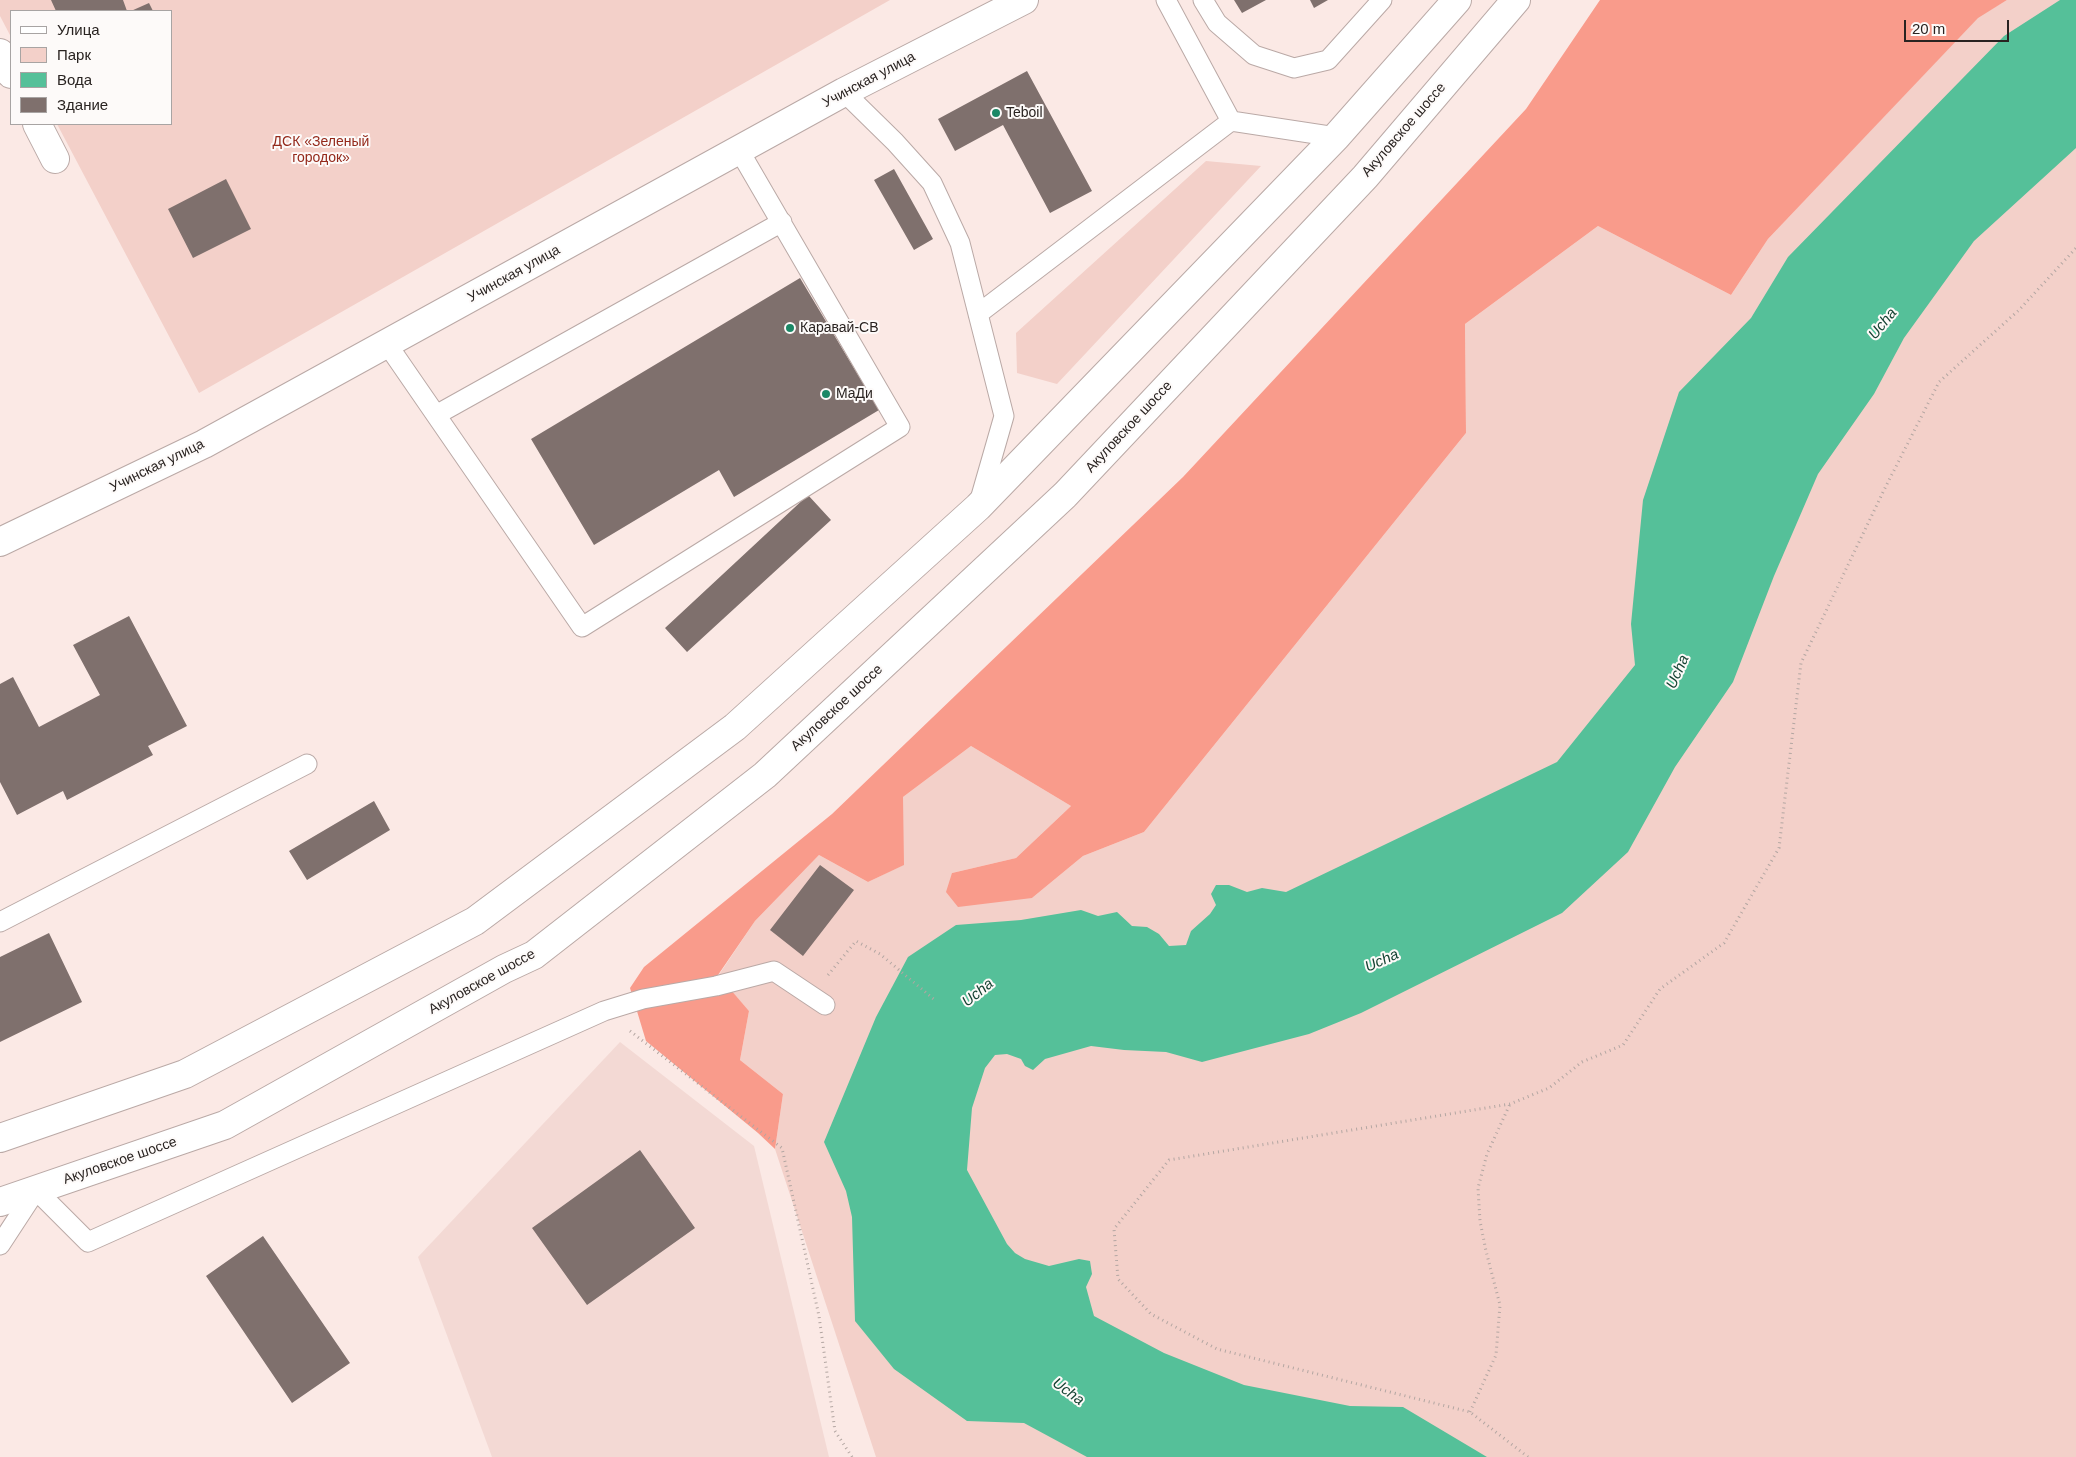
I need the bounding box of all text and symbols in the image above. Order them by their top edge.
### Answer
legend [10,10,172,125]
scale bar [1906,10,2011,42]
text: 20 m [1912,20,1945,37]
text: Улица [57,21,100,38]
text: Парк [57,46,91,63]
street label: Учинская улица [820,48,918,112]
text: Вода [57,71,92,88]
street label: Акуловское шоссе [1359,79,1449,181]
text: Здание [57,96,108,113]
place label: Teboil [1006,105,1043,121]
marker: Teboil [990,107,1002,119]
park label: ДСК «Зеленый городок» [273,134,369,166]
street label: Учинская улица [465,242,563,306]
water label: Ucha [1865,305,1901,343]
place label: Каравай-СВ [800,320,879,336]
marker: Каравай-СВ [784,322,796,334]
street label: Акуловское шоссе [1082,378,1176,476]
place label: МаДи [836,386,873,402]
marker: МаДи [820,388,832,400]
street label: Учинская улица [107,436,207,496]
water label: Ucha [1663,652,1693,692]
street label: Акуловское шоссе [788,661,886,755]
street label: Акуловское шоссе [426,946,538,1018]
water label: Ucha [1362,946,1402,976]
water label: Ucha [959,975,997,1011]
street label: Акуловское шоссе [61,1134,179,1188]
water label: Ucha [1049,1374,1087,1410]

